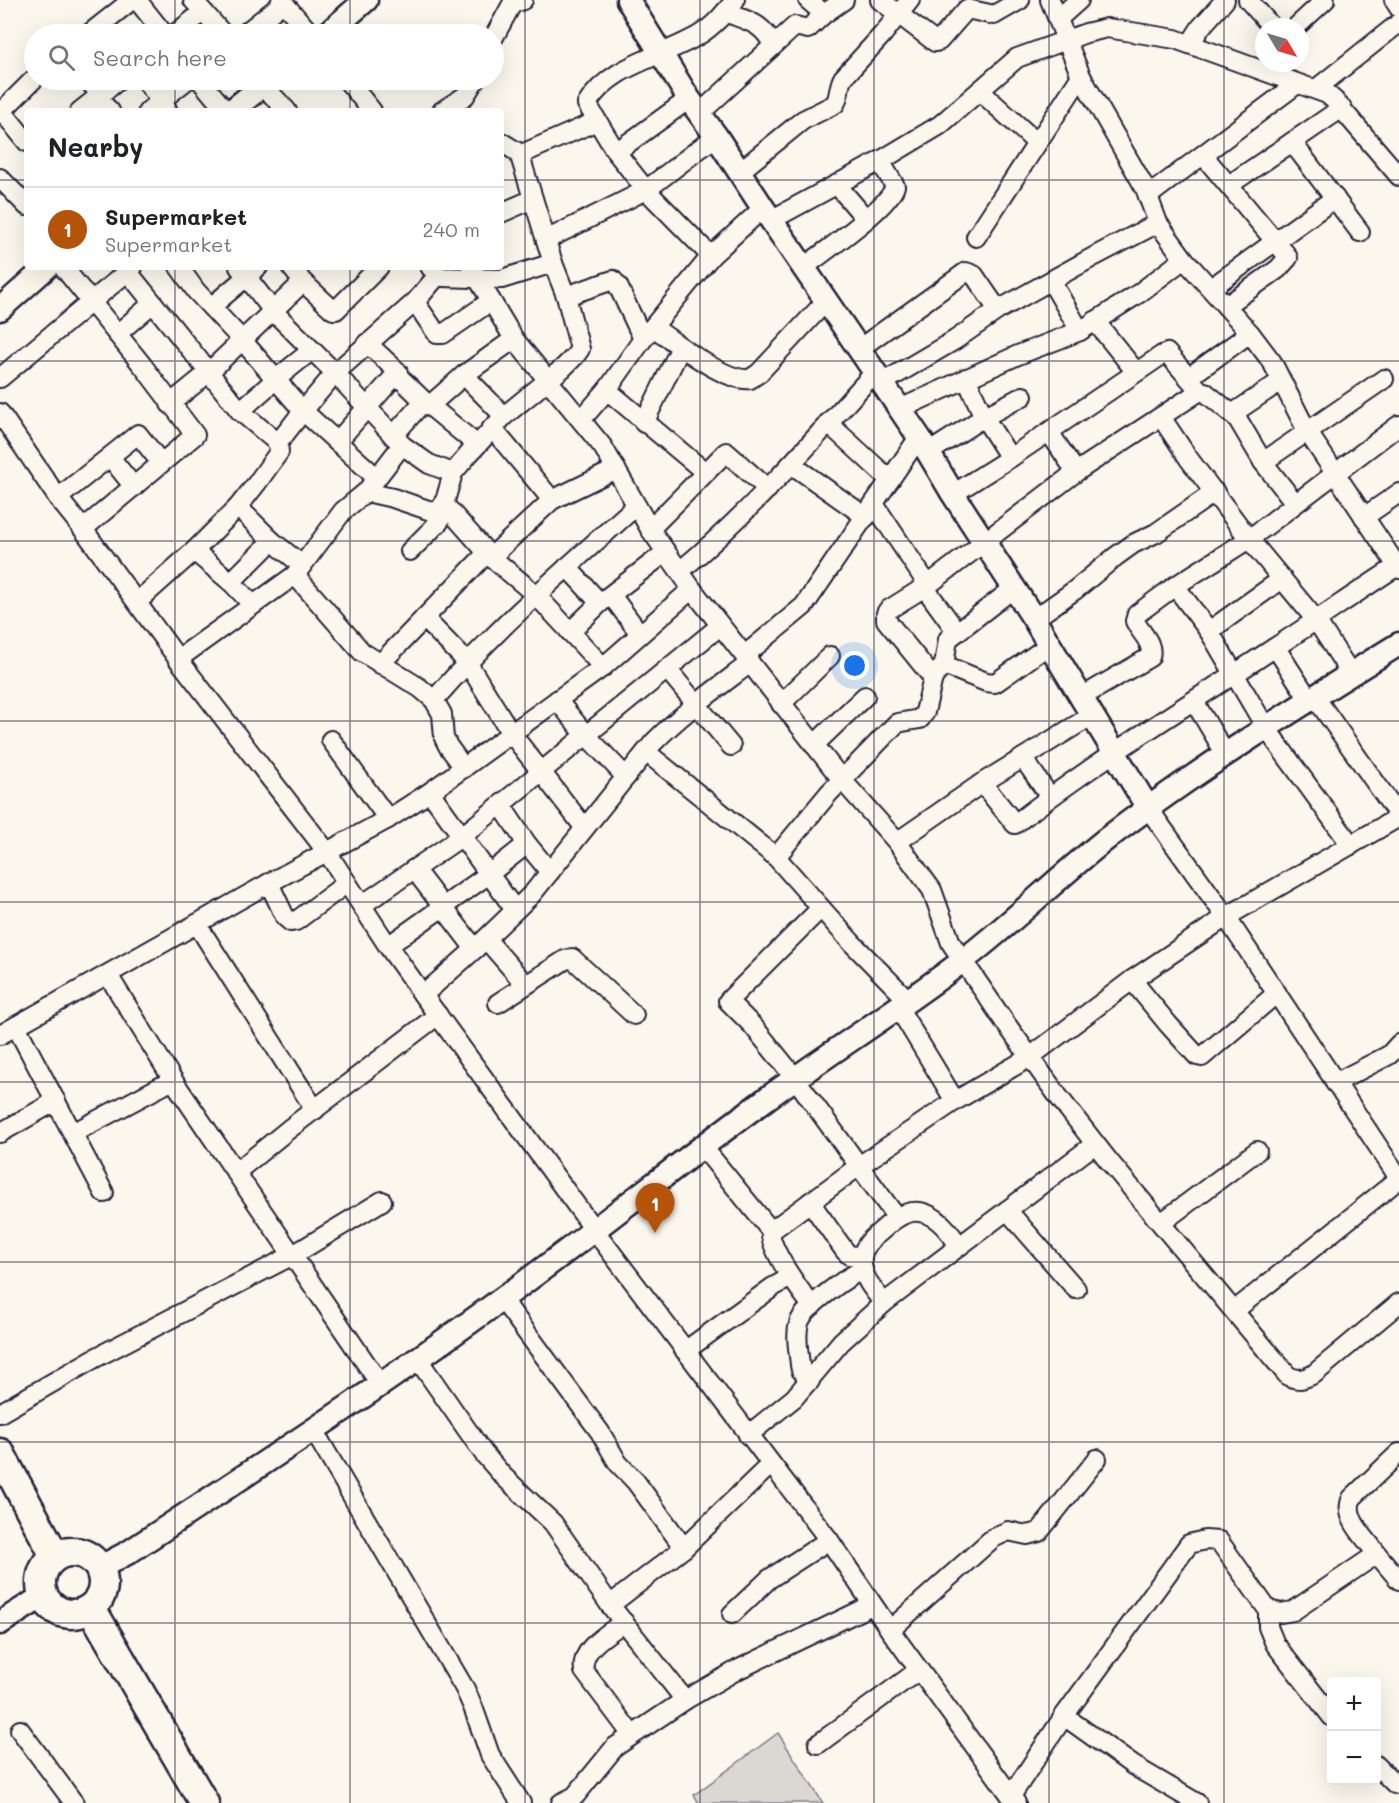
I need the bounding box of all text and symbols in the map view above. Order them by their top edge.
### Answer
north arrow [1255,18,1309,72]
search box [24,24,504,90]
icon: search [45,41,78,74]
text: Search here [93,43,227,72]
text: Nearby [48,130,143,164]
text: Supermarket [105,202,247,231]
text: 1 [63,216,72,242]
text: 240 m [422,216,480,242]
text: Supermarket [105,231,232,257]
your location [840,651,869,680]
pin: 1 [636,1184,674,1233]
map controls [1327,1677,1381,1785]
button: + [1327,1677,1381,1731]
button: − [1327,1731,1381,1785]

